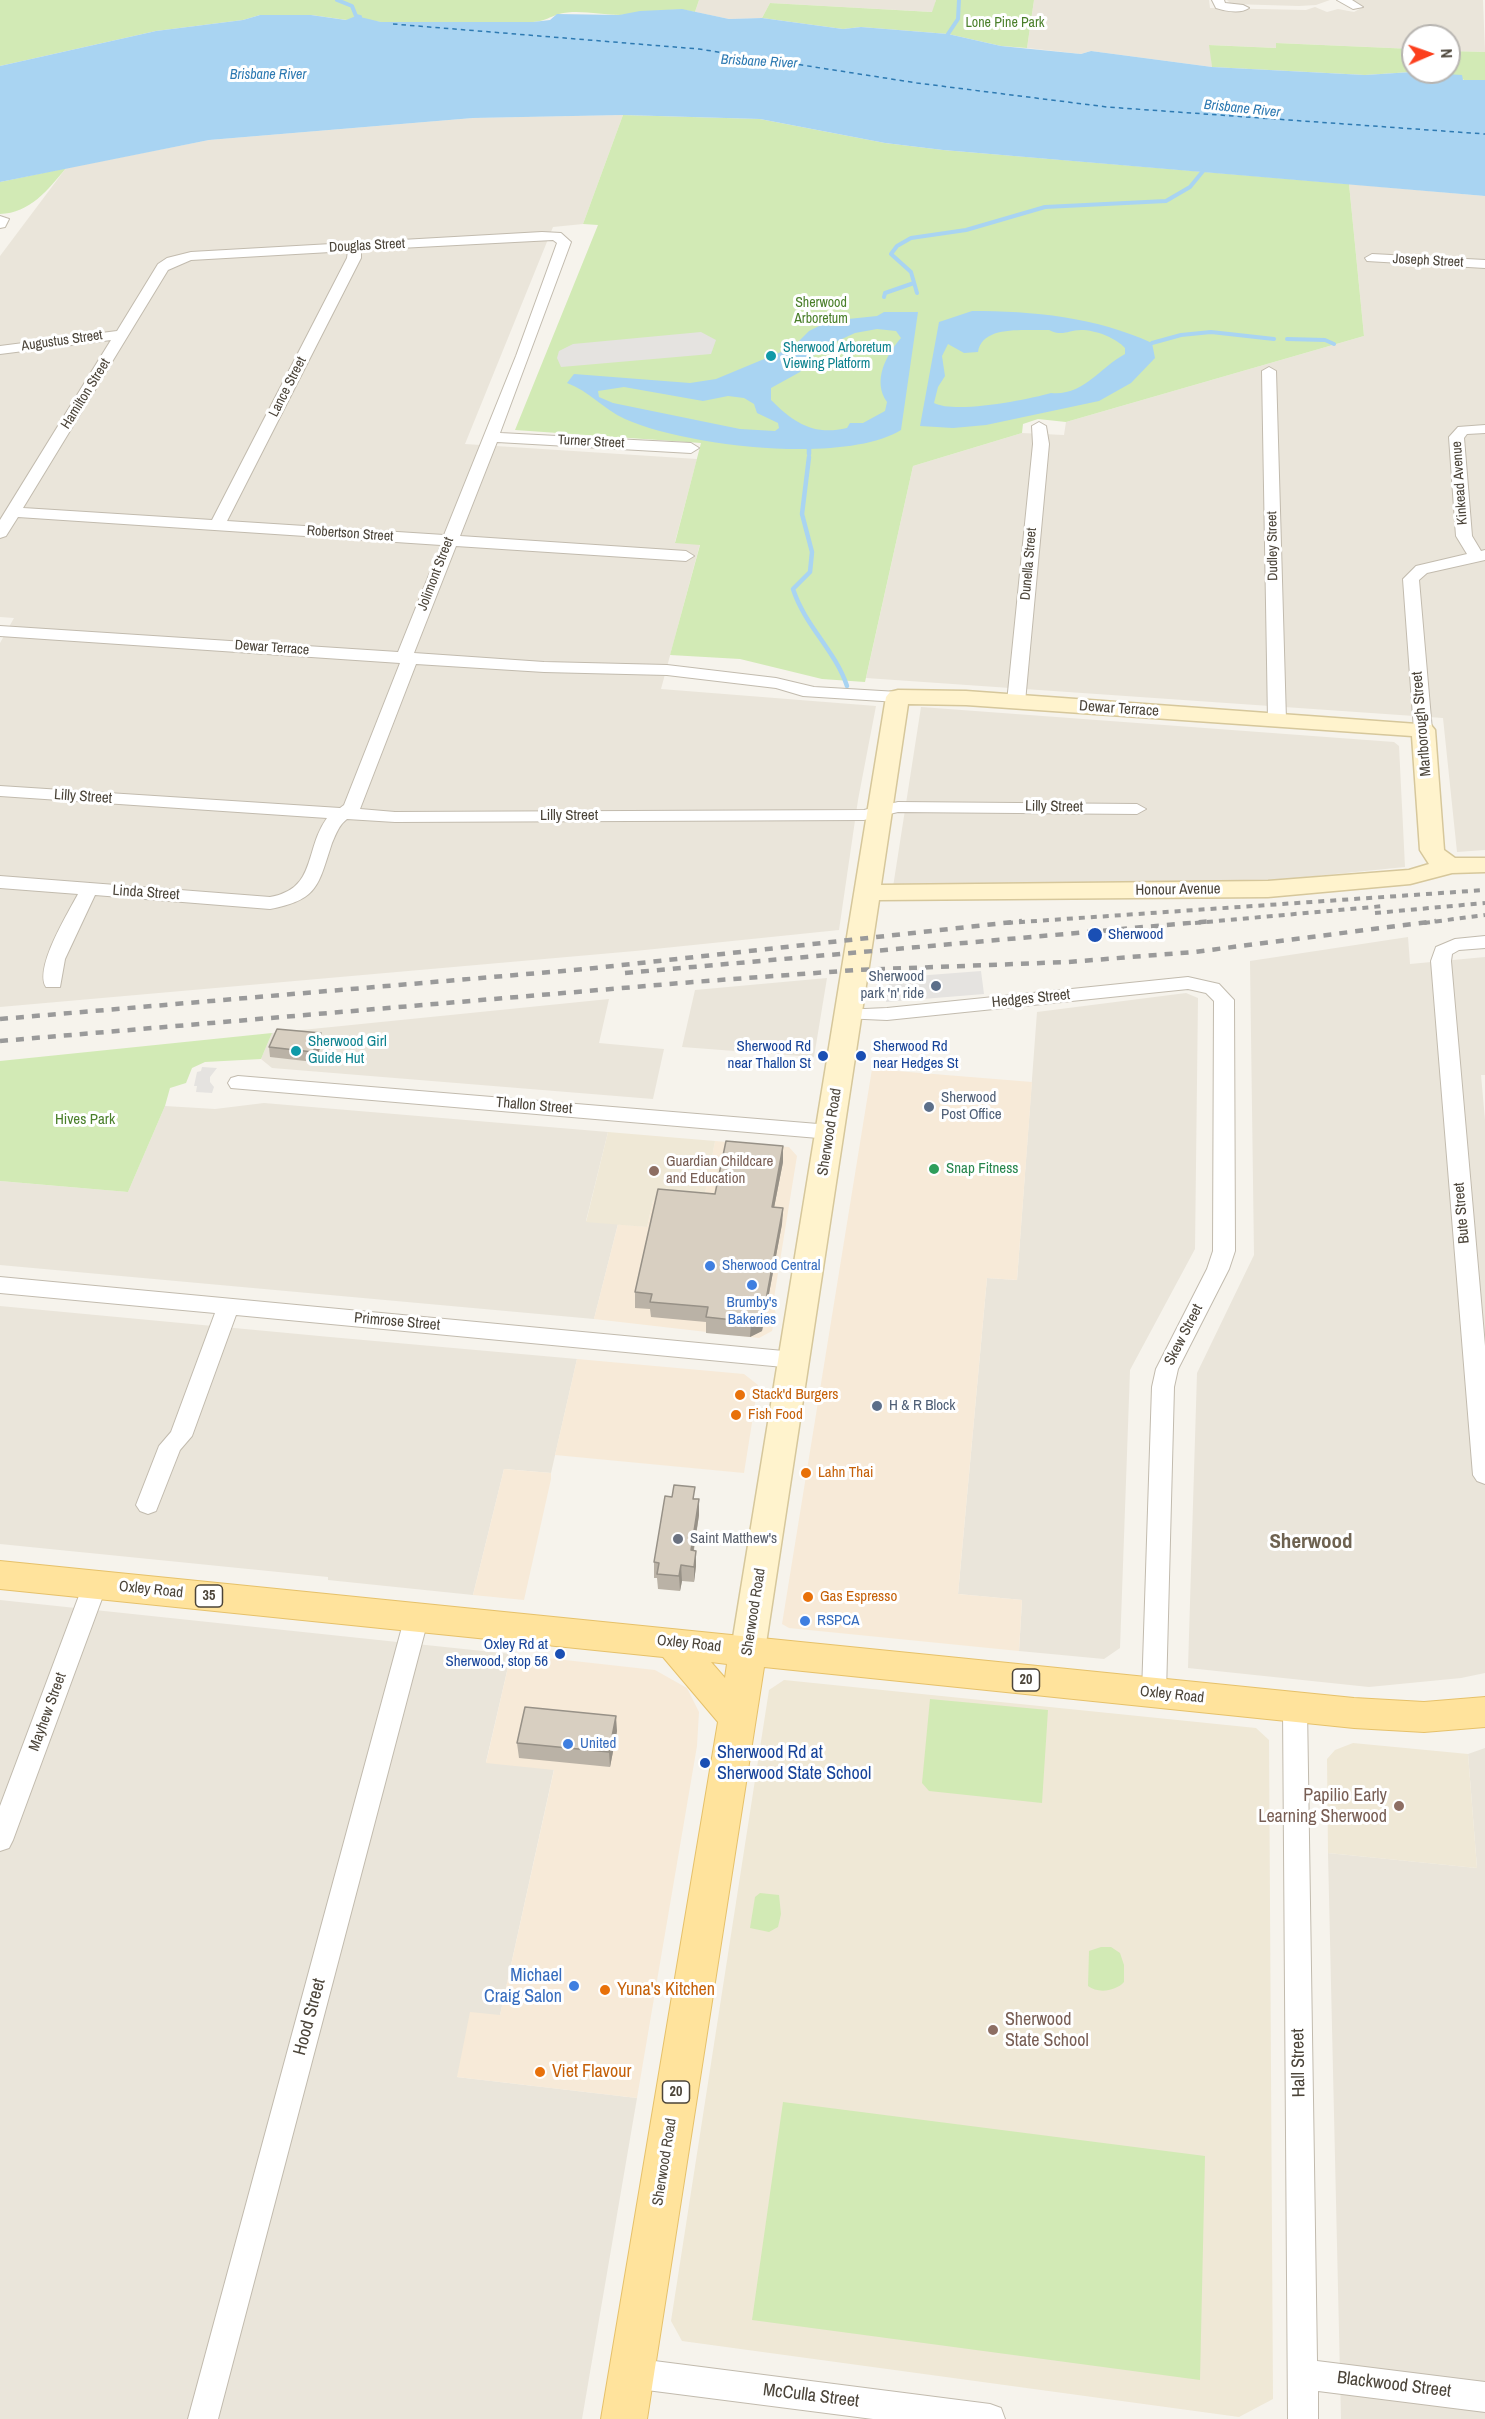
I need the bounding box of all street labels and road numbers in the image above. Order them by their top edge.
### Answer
street label: Douglas Street [329,236,405,256]
street label: Joseph Street [1392,251,1464,271]
street label: Augustus Street [20,327,104,355]
street label: Lance Street [266,354,310,420]
street label: Hamilton Street [58,356,114,432]
street label: Turner Street [557,432,625,452]
street label: Kinkead Avenue [1449,440,1471,526]
street label: Dudley Street [1264,511,1282,581]
street label: Robertson Street [306,523,394,545]
street label: Dunella Street [1017,527,1041,601]
street label: Jolimont Street [414,535,458,613]
street label: Dewar Terrace [234,637,310,659]
street label: Marlborough Street [1408,671,1436,777]
street label: Dewar Terrace [1078,697,1160,721]
street label: Lilly Street [53,786,113,808]
street label: Lilly Street [1025,797,1083,817]
street label: Lilly Street [540,807,598,825]
street label: Honour Avenue [1135,880,1221,900]
street label: Linda Street [112,882,180,904]
street label: Hedges Street [991,986,1071,1012]
street label: Sherwood Road [814,1087,846,1177]
street label: Thallon Street [495,1094,573,1118]
street label: Bute Street [1450,1182,1474,1244]
street label: Skew Street [1161,1301,1207,1369]
street label: Primrose Street [353,1309,441,1335]
street label: Sherwood Road [738,1567,770,1657]
street label: Oxley Road [118,1578,184,1602]
road number: 35 [196,1585,222,1607]
street label: Oxley Road [656,1632,722,1656]
road number: 20 [1012,1669,1040,1691]
street label: Mayhew Street [26,1670,70,1754]
street label: Oxley Road [1139,1683,1205,1707]
street label: Hood Street [289,1976,331,2058]
street label: Hall Street [1288,2028,1310,2098]
road number: 20 [662,2081,690,2103]
street label: Sherwood Road [649,2117,681,2207]
street label: Blackwood Street [1336,2367,1452,2403]
street label: McCulla Street [762,2379,860,2413]

